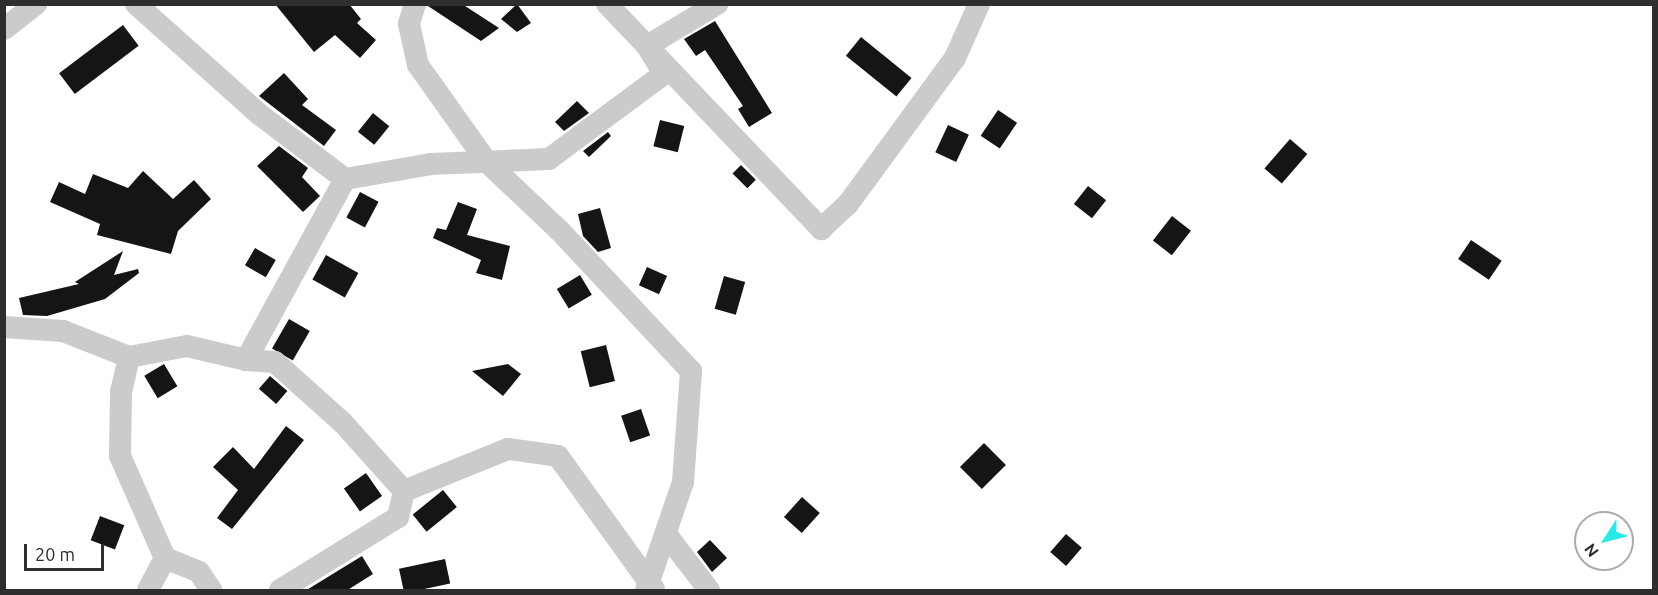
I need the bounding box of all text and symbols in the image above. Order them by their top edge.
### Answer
north arrow [1574,511,1634,571]
scale bar [27,532,106,570]
text: N [1580,540,1602,561]
text: 20 m [35,544,75,564]

